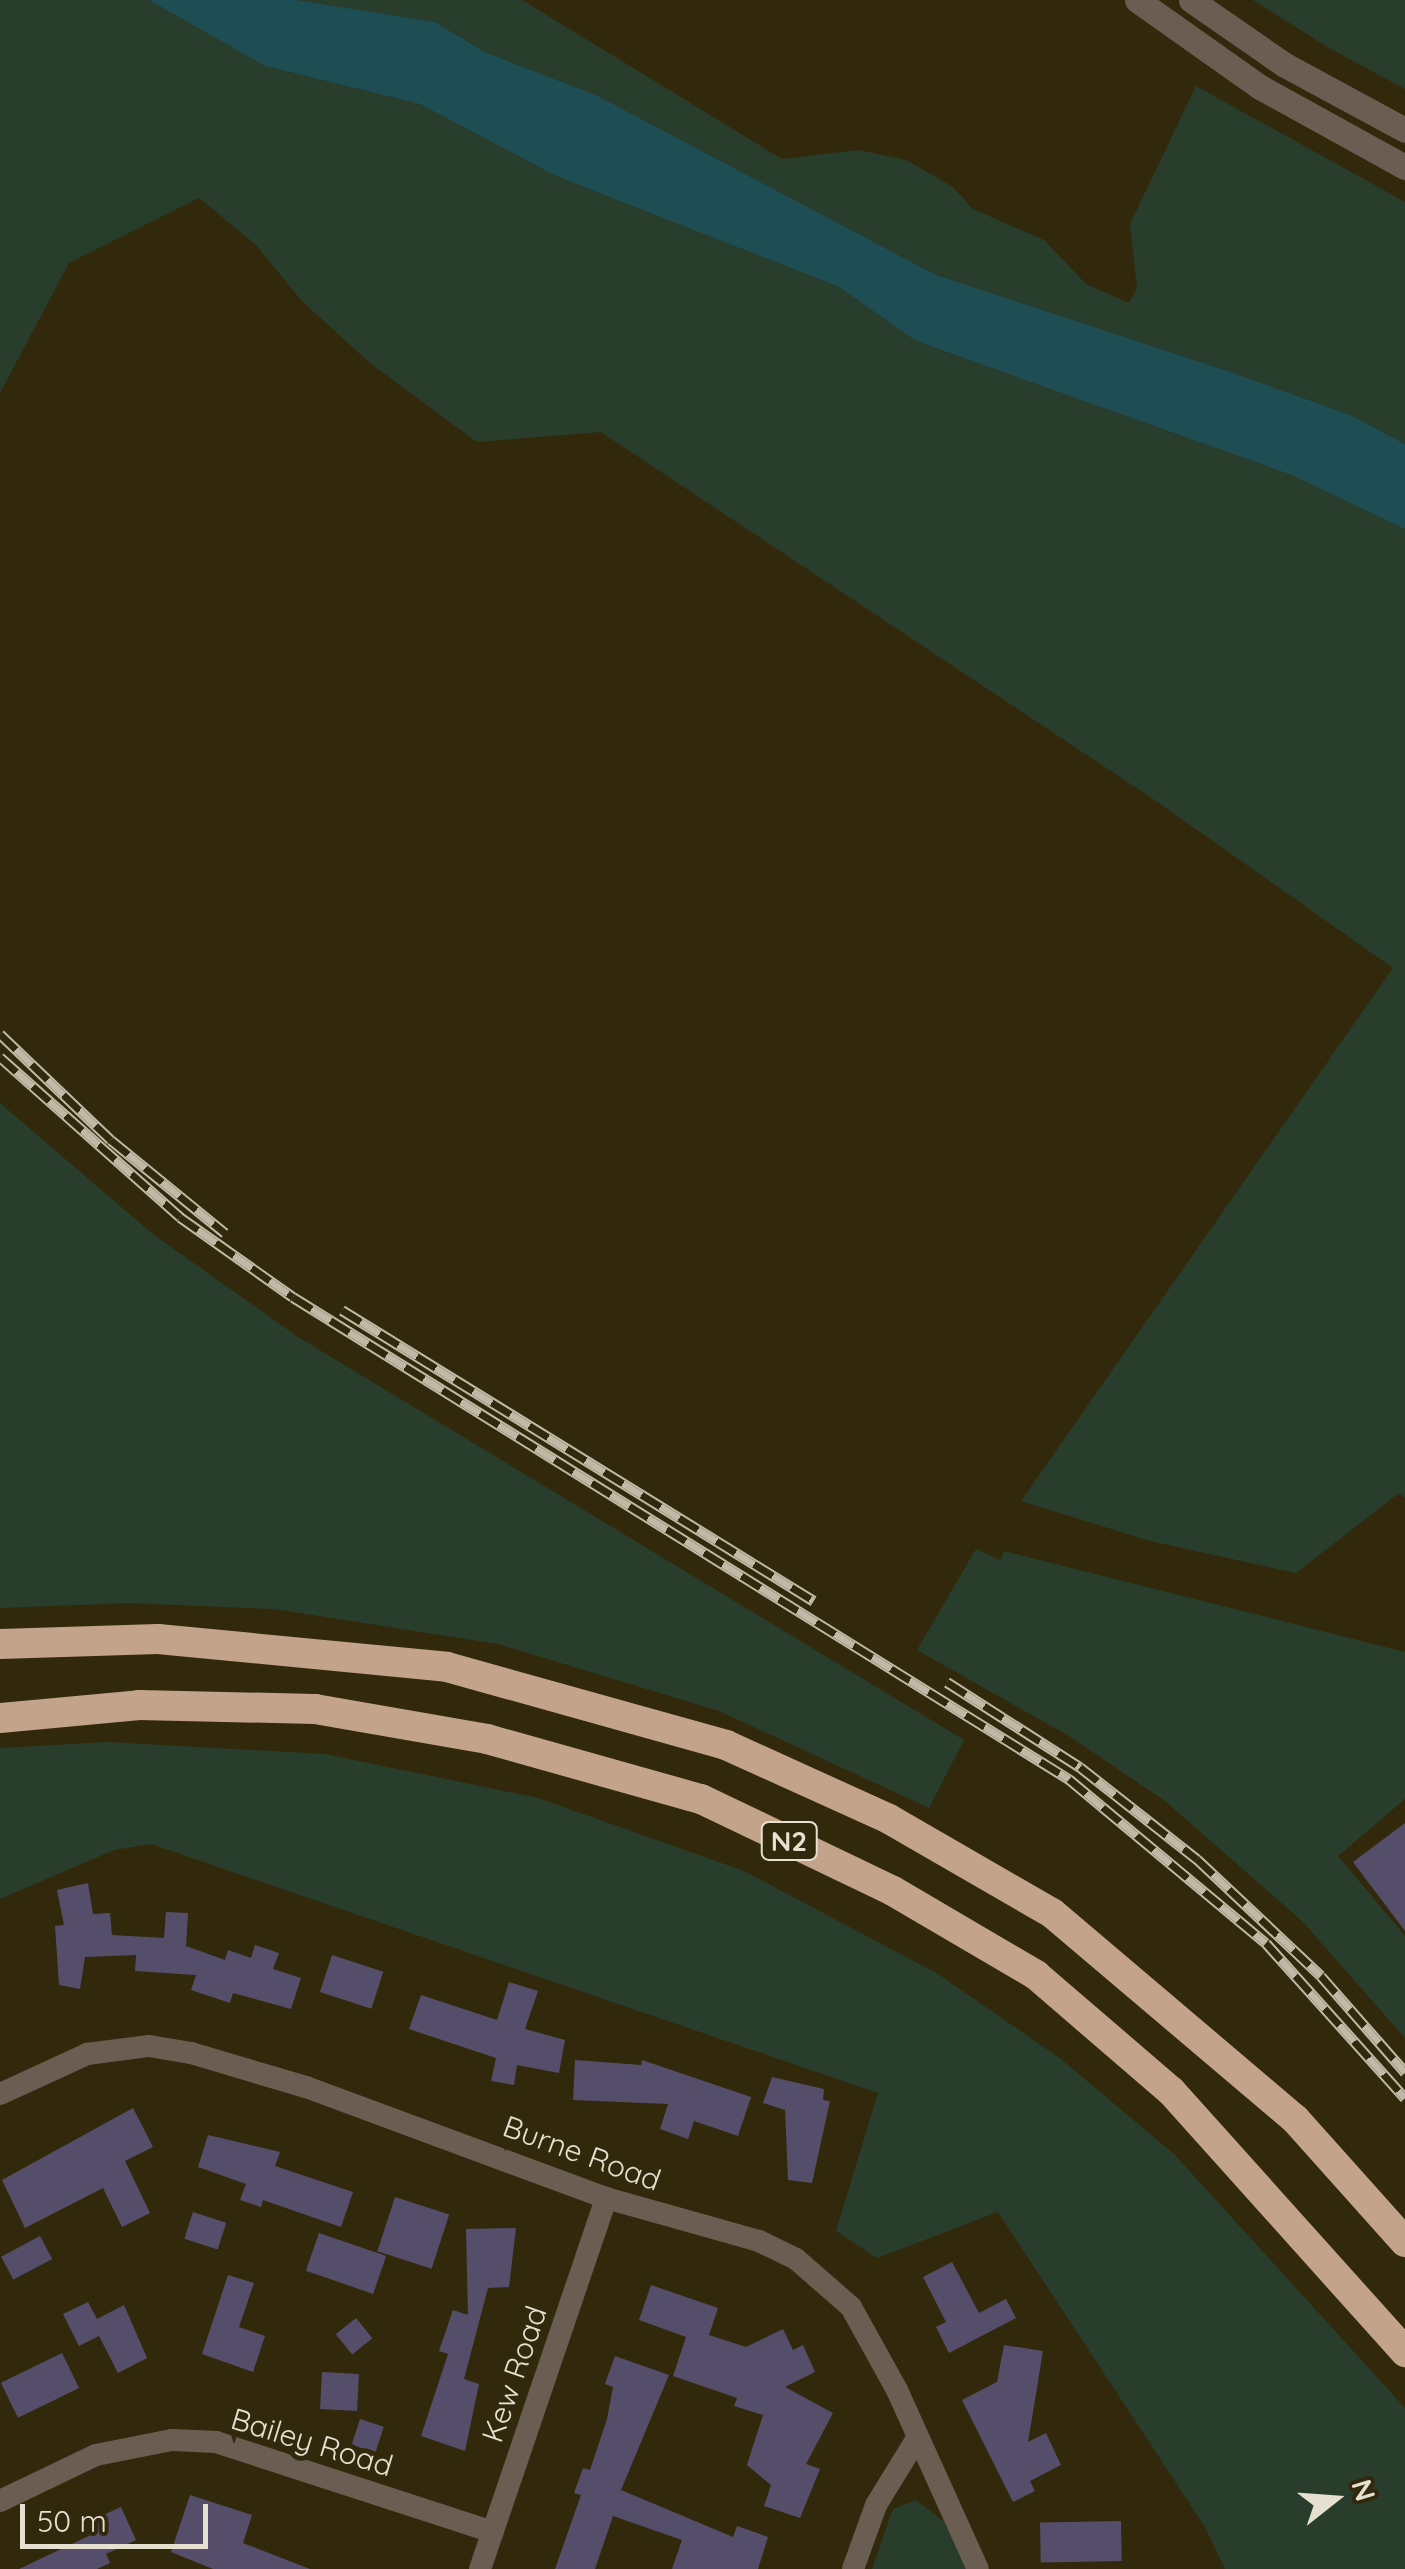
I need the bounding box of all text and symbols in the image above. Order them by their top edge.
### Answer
road number: N2 [759,1818,819,1864]
street label: Burne Road [498,2108,666,2198]
street label: Kew Road [474,2301,554,2447]
street label: Bailey Road [227,2400,397,2484]
north arrow [1285,2449,1385,2549]
text: N [1344,2475,1384,2505]
scale bar [25,2484,212,2546]
text: 50 m [37,2502,107,2540]

